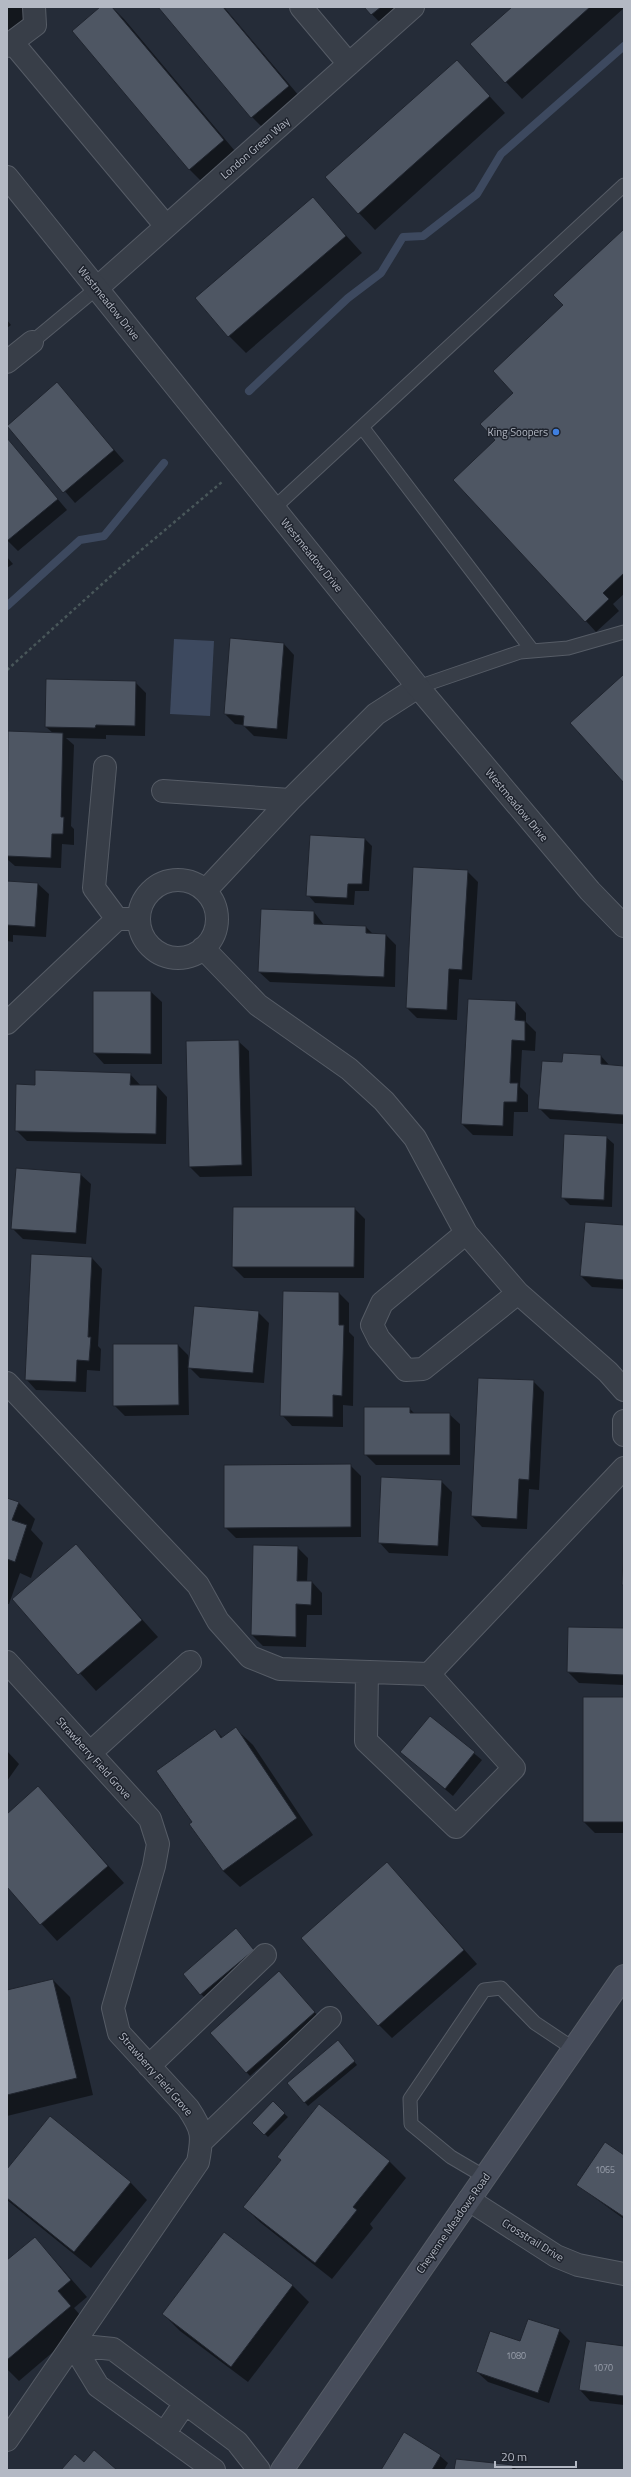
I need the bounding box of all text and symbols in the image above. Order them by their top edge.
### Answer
street label: London Green Way [217,113,294,183]
street label: Westmeadow Drive [74,263,144,344]
place label: King Soopers [488,424,548,440]
marker: King Soopers [551,427,561,437]
street label: Westmeadow Drive [277,515,347,596]
street label: Westmeadow Drive [482,765,553,845]
street label: Strawberry Field Grove [53,1713,136,1803]
street label: Strawberry Field Grove [115,2029,197,2119]
house number: 1065 [595,2163,615,2176]
street label: Cheyenne Meadows Road [412,2169,494,2277]
street label: Crosstrail Drive [499,2215,567,2266]
house number: 1080 [506,2349,526,2362]
house number: 1070 [593,2361,613,2374]
scale bar [495,2443,576,2469]
text: 20 m [501,2447,527,2466]

